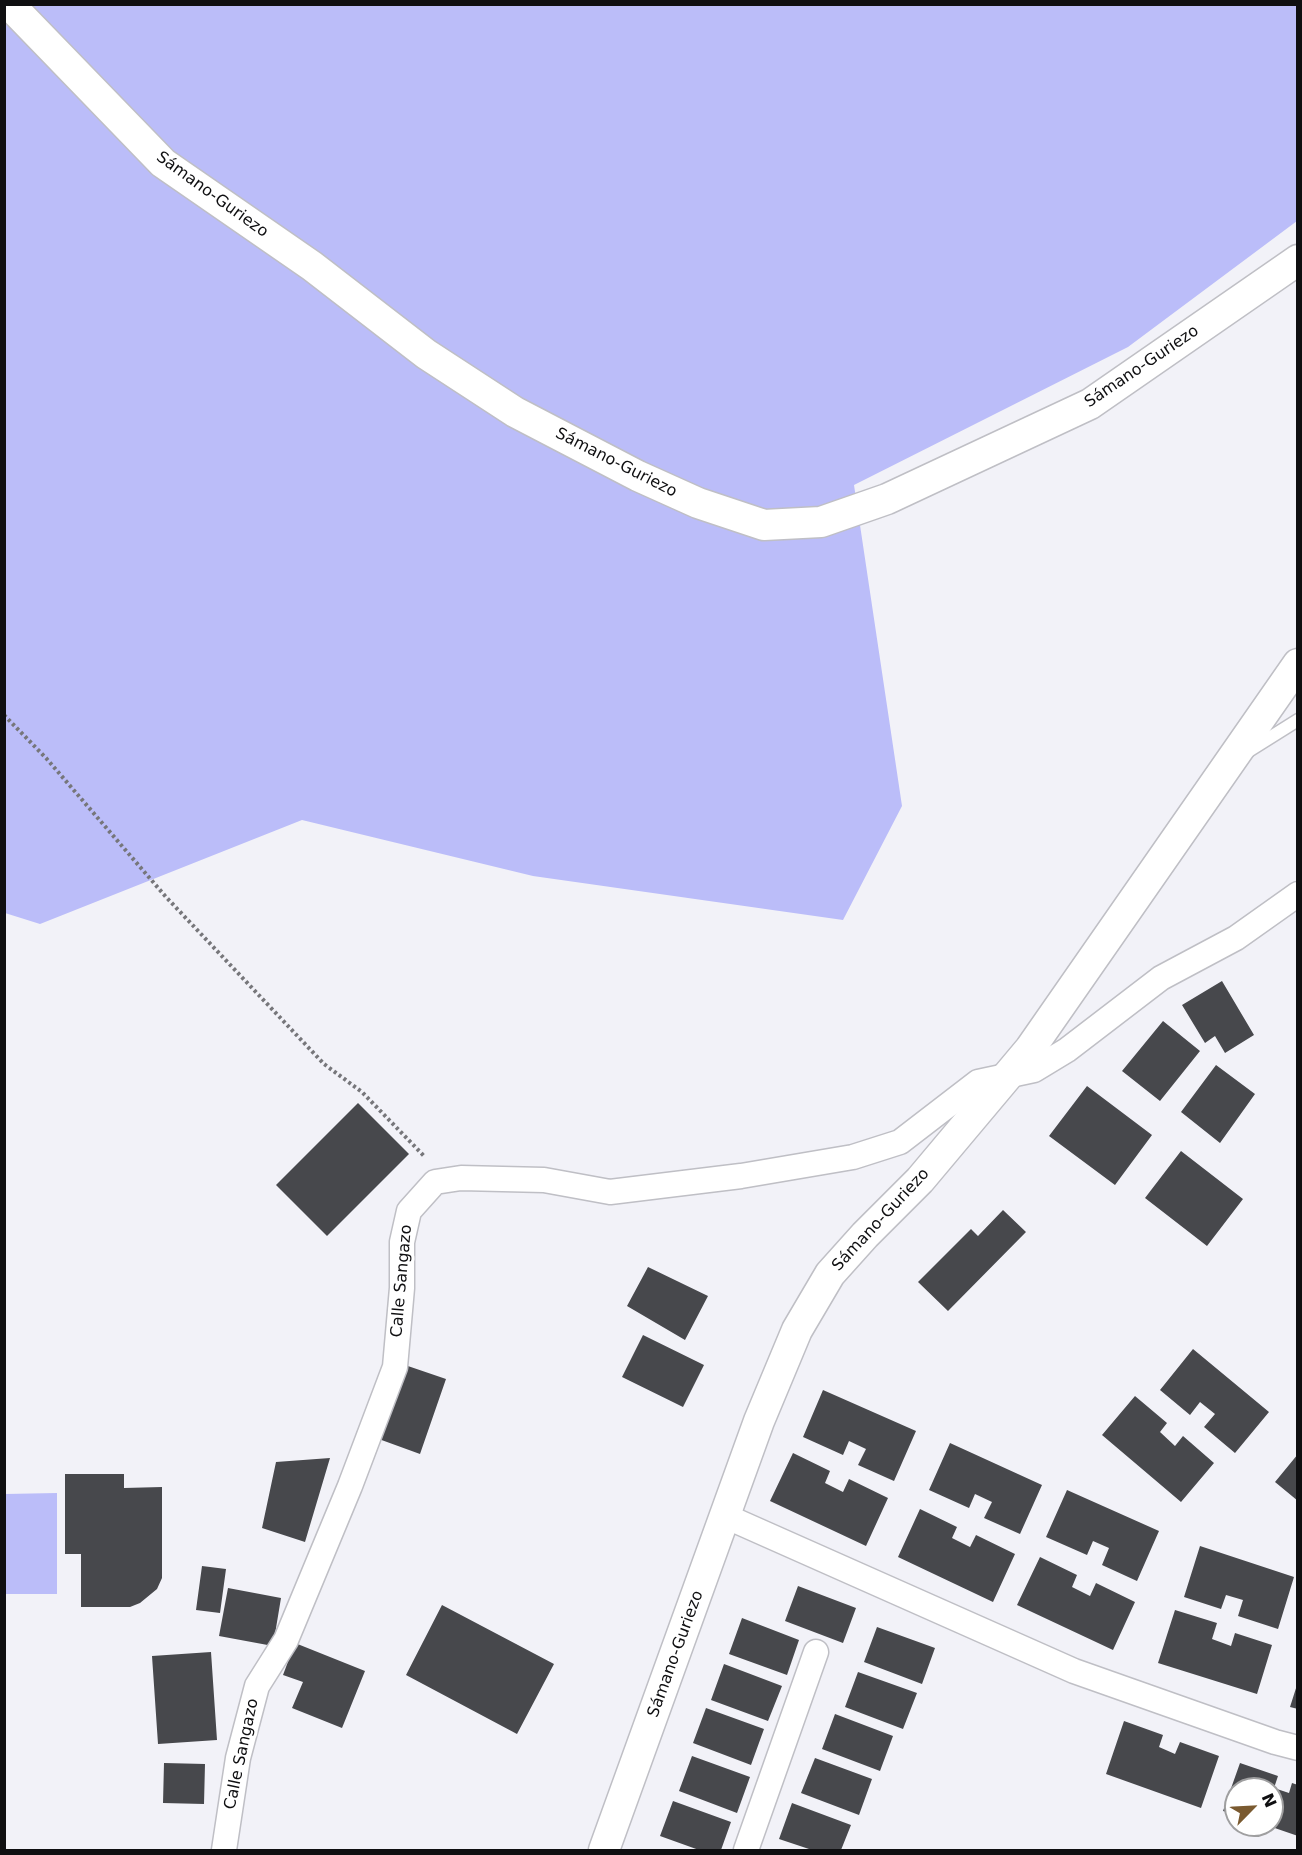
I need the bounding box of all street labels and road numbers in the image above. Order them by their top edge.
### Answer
street label: Sámano-Guriezo [152,148,272,242]
street label: Sámano-Guriezo [1081,322,1203,412]
street label: Sámano-Guriezo [552,424,680,502]
street label: Sámano-Guriezo [828,1165,934,1275]
street label: Calle Sangazo [388,1224,416,1338]
street label: Sámano-Guriezo [644,1588,708,1720]
street label: Calle Sangazo [221,1697,263,1811]

